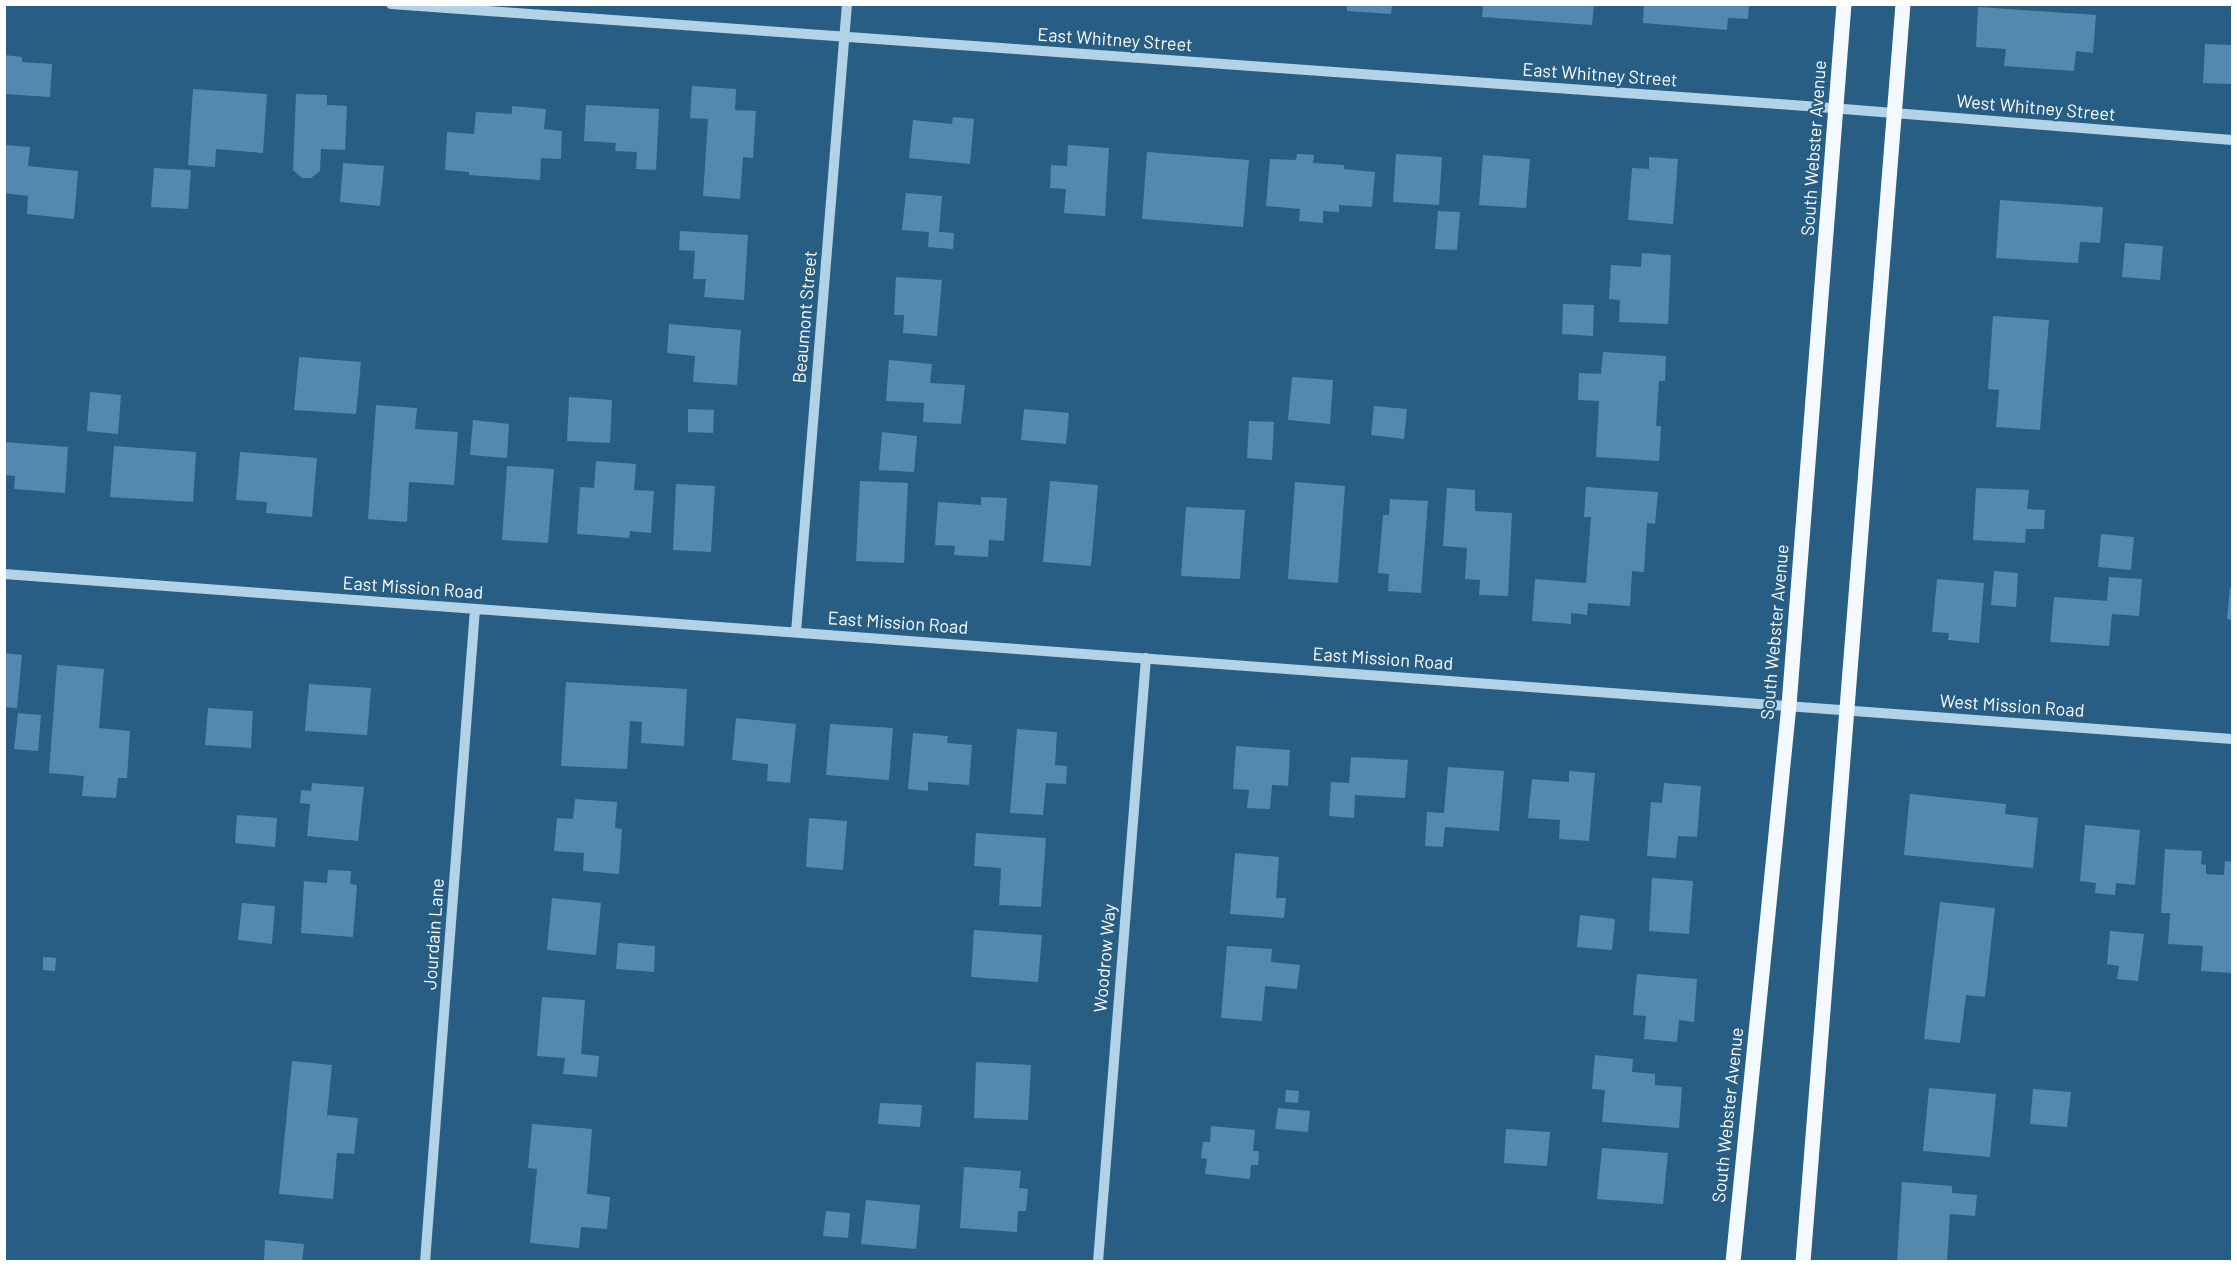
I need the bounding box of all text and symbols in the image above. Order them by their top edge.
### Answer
street label: East Whitney Street [1037,24,1193,56]
street label: East Whitney Street [1522,59,1678,91]
street label: South Webster Avenue [1797,59,1831,237]
street label: West Whitney Street [1955,90,2117,126]
street label: Beaumont Street [788,250,822,384]
street label: South Webster Avenue [1757,543,1793,721]
street label: East Mission Road [342,572,484,604]
street label: East Mission Road [827,607,969,639]
street label: East Mission Road [1312,643,1454,675]
street label: West Mission Road [1939,690,2085,722]
street label: Jourdain Lane [419,877,449,991]
street label: Woodrow Way [1089,903,1121,1013]
street label: South Webster Avenue [1708,1026,1748,1204]

